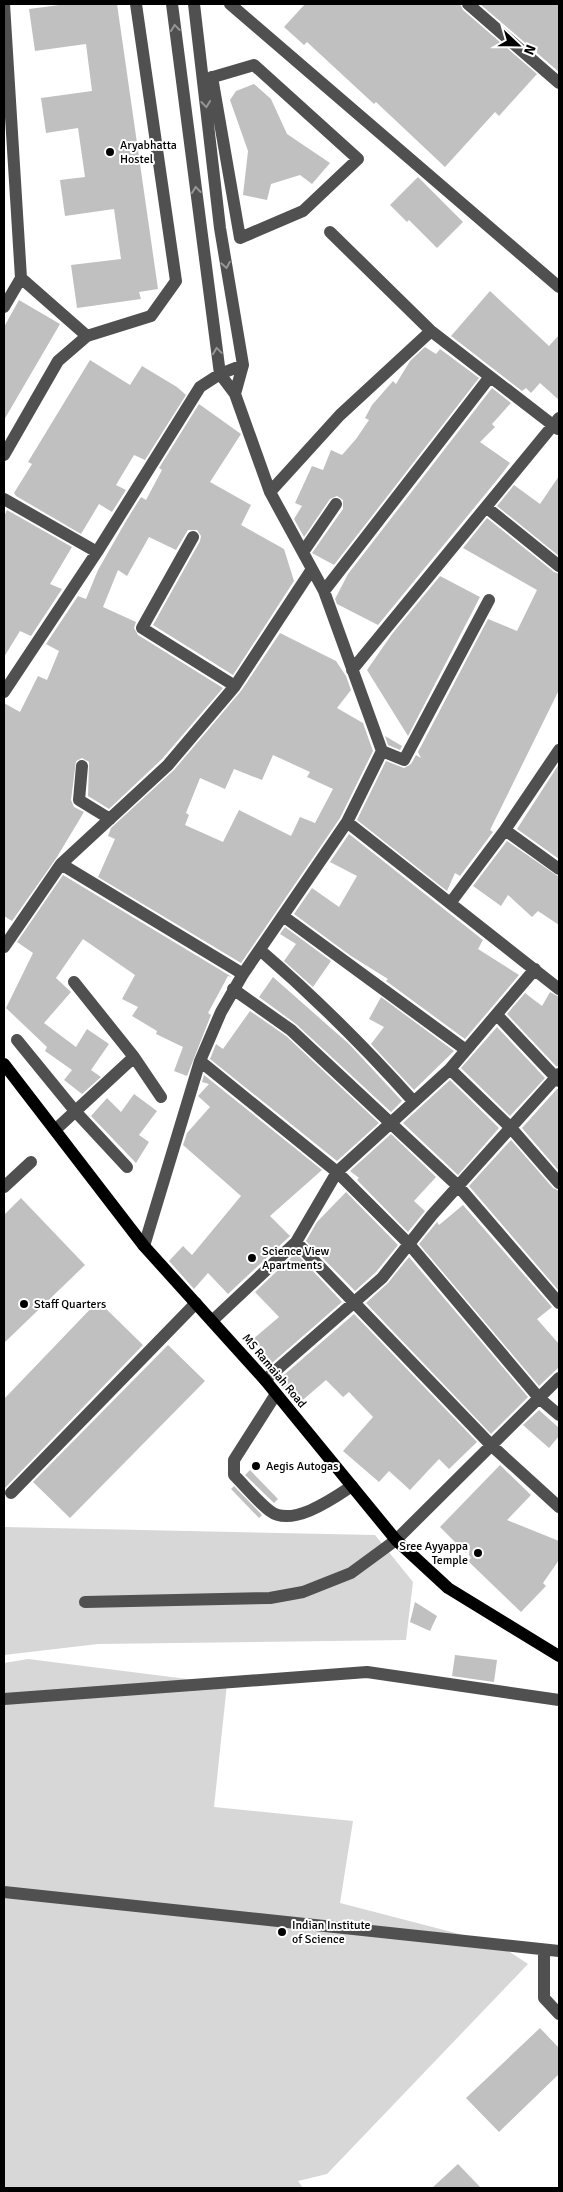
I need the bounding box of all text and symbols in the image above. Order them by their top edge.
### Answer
north arrow [493,20,543,70]
one-way arrow [170,24,181,32]
text: N [520,42,539,57]
one-way arrow [200,101,211,109]
place label: Aryabhatta Hostel [120,138,177,167]
marker: Aryabhatta Hostel [104,146,116,158]
one-way arrow [191,185,202,193]
one-way arrow [220,262,231,270]
one-way arrow [212,346,222,355]
place label: Science View Apartments [262,1244,329,1273]
marker: Science View Apartments [246,1252,258,1264]
place label: Staff Quarters [34,1297,106,1312]
marker: Staff Quarters [18,1298,30,1310]
street label: MS Ramaiah Road [239,1331,309,1411]
place label: Aegis Autogas [266,1459,338,1474]
marker: Aegis Autogas [250,1460,262,1472]
place label: Sree Ayyappa Temple [399,1539,468,1568]
marker: Sree Ayyappa Temple [472,1547,484,1559]
place label: Indian Institute of Science [292,1918,371,1947]
marker: Indian Institute of Science [276,1926,288,1938]

